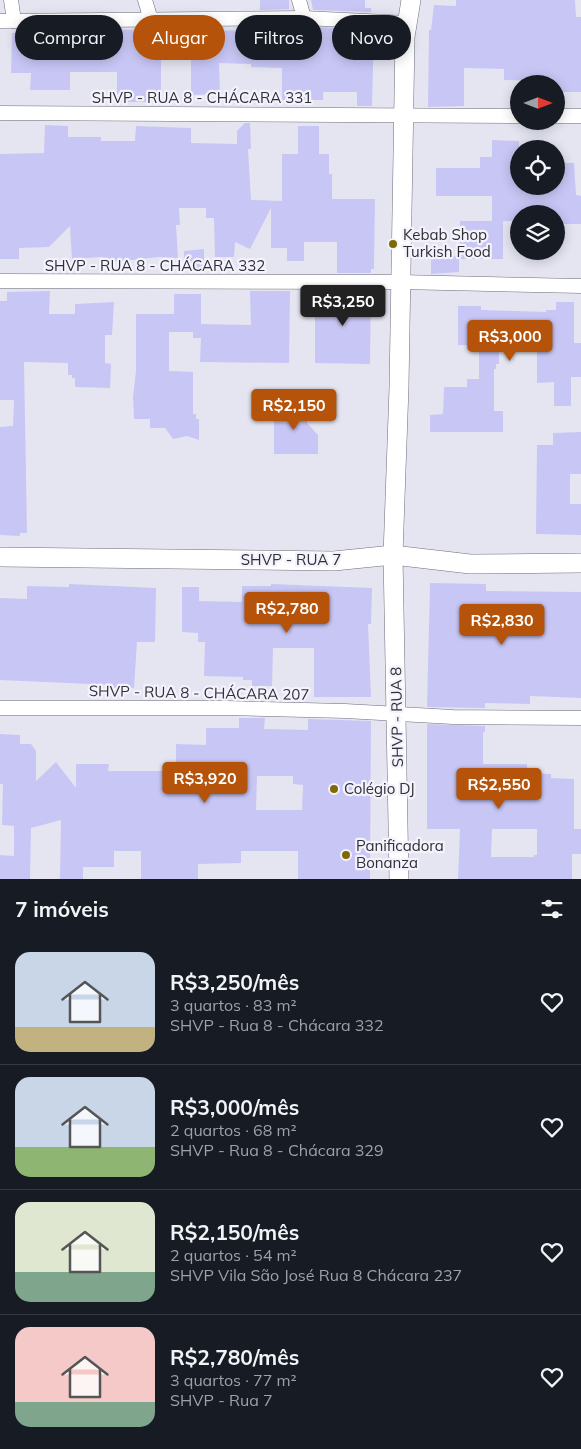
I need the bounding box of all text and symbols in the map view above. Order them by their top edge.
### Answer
chip: Comprar [15,15,123,60]
chip: Alugar [133,15,225,60]
chip: Filtros [235,15,322,60]
chip: Novo [332,15,411,60]
north arrow [510,75,565,130]
map controls [510,75,565,260]
street label: SHVP - RUA 8 - CHÁCARA 331 [92,88,312,107]
button: locate [510,140,565,195]
button: layers [510,205,565,260]
place label: Kebab Shop Turkish Food [403,225,491,261]
marker: Kebab Shop Turkish Food [387,238,399,250]
street label: SHVP - RUA 8 - CHÁCARA 332 [45,256,265,275]
pin: R$3,250 [297,284,389,327]
text: R$3,250 [311,291,375,311]
pin: R$3,000 [464,320,556,362]
text: R$3,000 [478,326,542,346]
pin: R$2,150 [248,388,340,431]
text: R$2,150 [262,395,326,415]
street label: SHVP - RUA 7 [241,550,341,569]
pin: R$2,780 [241,592,333,634]
text: R$2,780 [255,598,319,618]
pin: R$2,830 [456,604,548,646]
text: R$2,830 [470,610,534,630]
street label: SHVP - RUA 8 [386,667,407,767]
street label: SHVP - RUA 8 - CHÁCARA 207 [89,681,309,704]
pin: R$3,920 [159,762,251,804]
text: R$3,920 [173,768,237,788]
pin: R$2,550 [453,768,545,810]
text: R$2,550 [467,774,531,794]
place label: Colégio DJ [344,779,415,798]
marker: Colégio DJ [328,783,340,795]
place label: Panificadora Bonanza [356,836,444,872]
marker: Panificadora Bonanza [340,849,352,861]
icon: filters [538,895,566,923]
text: 7 imóveis [15,896,109,922]
text: R$3,250/mês [170,969,299,995]
icon: home [55,972,115,1032]
icon: heart [538,988,566,1016]
text: 3 quartos · 83 m² [170,995,297,1015]
text: SHVP - Rua 8 - Chácara 332 [170,1015,384,1035]
text: R$3,000/mês [170,1094,299,1120]
icon: home [55,1097,115,1157]
icon: heart [538,1113,566,1141]
text: 2 quartos · 68 m² [170,1120,297,1140]
text: SHVP - Rua 8 - Chácara 329 [170,1140,384,1160]
text: R$2,150/mês [170,1219,299,1245]
icon: home [55,1222,115,1282]
icon: heart [538,1238,566,1266]
text: 2 quartos · 54 m² [170,1245,297,1265]
text: SHVP Vila São José Rua 8 Chácara 237 [170,1265,462,1285]
text: R$2,780/mês [170,1344,299,1370]
icon: home [55,1347,115,1407]
icon: heart [538,1363,566,1391]
text: 3 quartos · 77 m² [170,1370,297,1390]
text: SHVP - Rua 7 [170,1390,273,1410]

